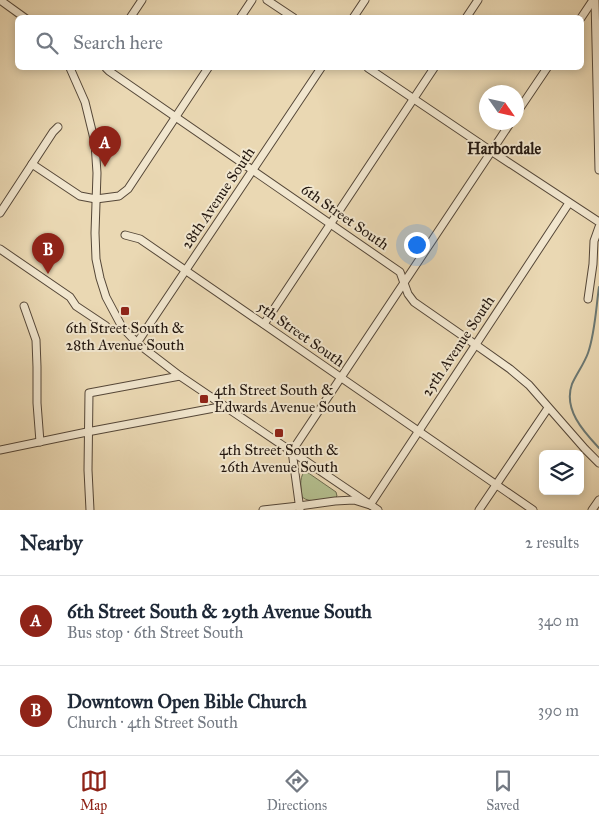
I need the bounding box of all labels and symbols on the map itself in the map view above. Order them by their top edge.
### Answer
north arrow [479,85,524,130]
pin: A [89,126,121,167]
district label: Harbordale [467,139,541,158]
street label: 28th Avenue South [177,143,259,252]
street label: 6th Street South [298,180,393,254]
your location [404,232,430,258]
pin: B [32,233,64,274]
street label: 25th Avenue South [418,292,499,400]
street label: 5th Street South [254,297,349,371]
marker: 6th Street South & 28th Avenue South [119,305,131,317]
place label: 6th Street South & 28th Avenue South [66,319,185,354]
place label: 4th Street South & Edwards Avenue South [214,381,357,416]
marker: 4th Street South & Edwards Avenue South [198,393,210,405]
marker: 4th Street South & 26th Avenue South [273,427,285,439]
place label: 4th Street South & 26th Avenue South [219,441,339,476]

